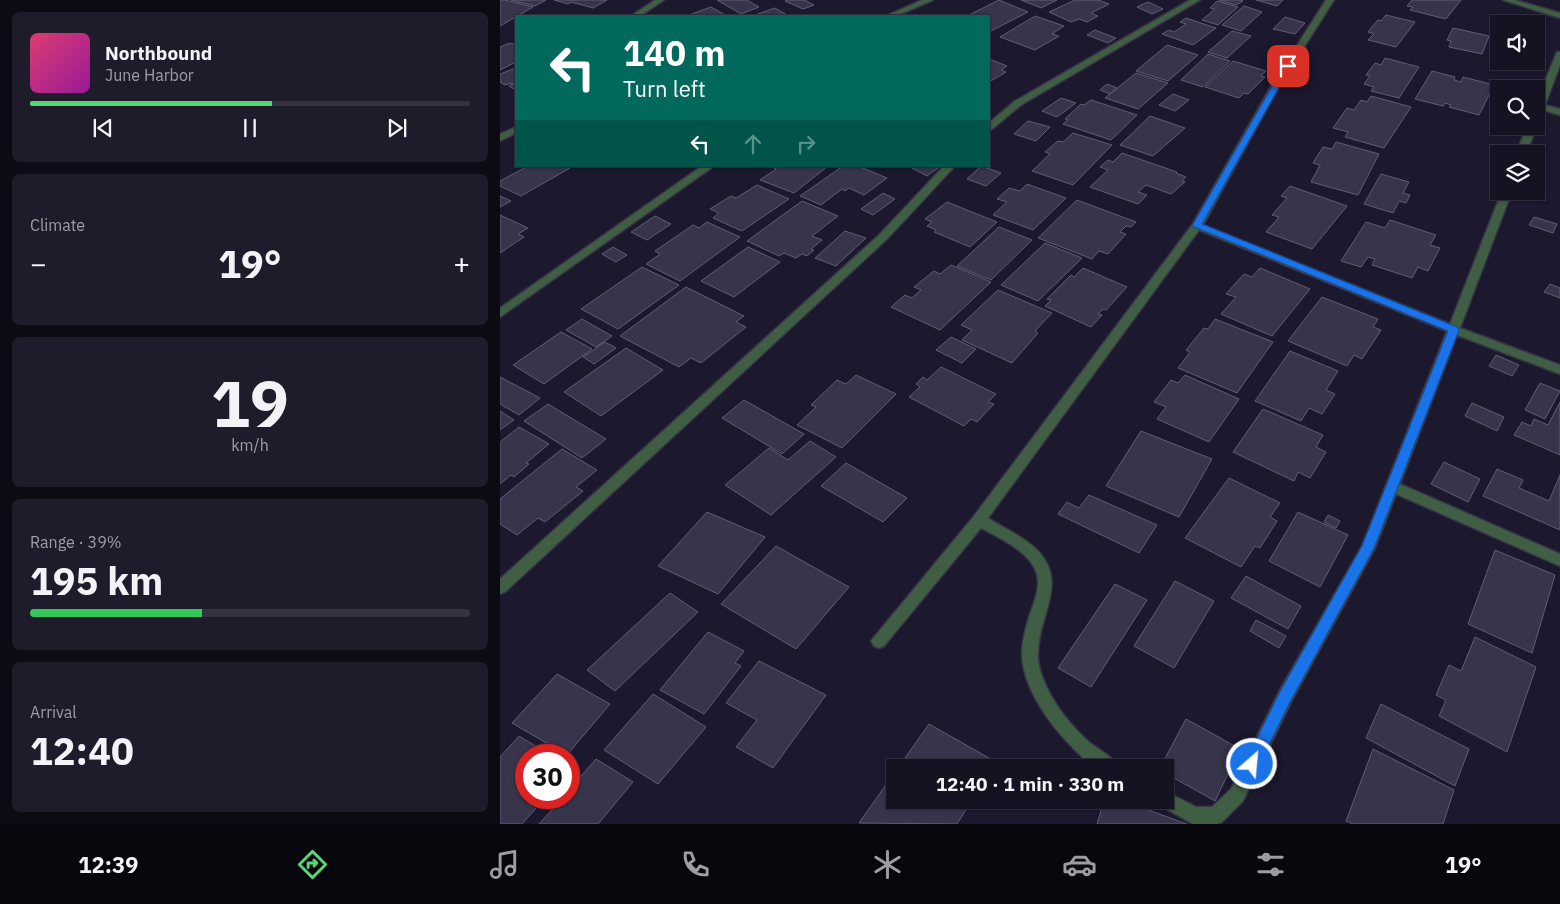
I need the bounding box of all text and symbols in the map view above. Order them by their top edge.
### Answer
map controls [1490,15,1545,200]
button: sound [1490,15,1545,70]
text: 140 m [623,30,726,76]
icon: left [540,35,605,100]
text: Northbound [105,41,212,65]
pin [1267,45,1309,87]
icon: arrive [1274,52,1302,80]
text: June Harbor [105,65,194,85]
text: Turn left [623,74,706,103]
button: search [1490,80,1545,135]
icon: previous [89,114,117,142]
icon: pause [236,114,264,142]
icon: next [383,114,411,142]
icon: left [686,130,714,158]
icon: ahead [739,130,767,158]
icon: right [792,130,820,158]
button: layers [1490,145,1545,200]
text: Climate [30,215,85,235]
text: 19° [218,239,282,288]
text: − [30,245,47,282]
text: + [453,245,470,282]
text: 19 [211,360,289,445]
text: km/h [231,435,269,455]
text: Range · 39% [30,532,122,552]
text: 195 km [30,556,163,605]
text: Arrival [30,702,77,722]
text: 12:40 [30,726,134,775]
position arrow [1225,737,1277,789]
speed limit sign: 30 [515,744,580,809]
text: 12:40 · 1 min · 330 m [936,772,1124,796]
icon: directions [295,847,330,882]
icon: music [487,847,522,882]
icon: phone [678,847,713,882]
icon: climate [870,847,905,882]
icon: car [1062,847,1097,882]
icon: filters [1253,847,1288,882]
text: 12:39 [78,850,138,879]
text: 19° [1445,850,1482,879]

